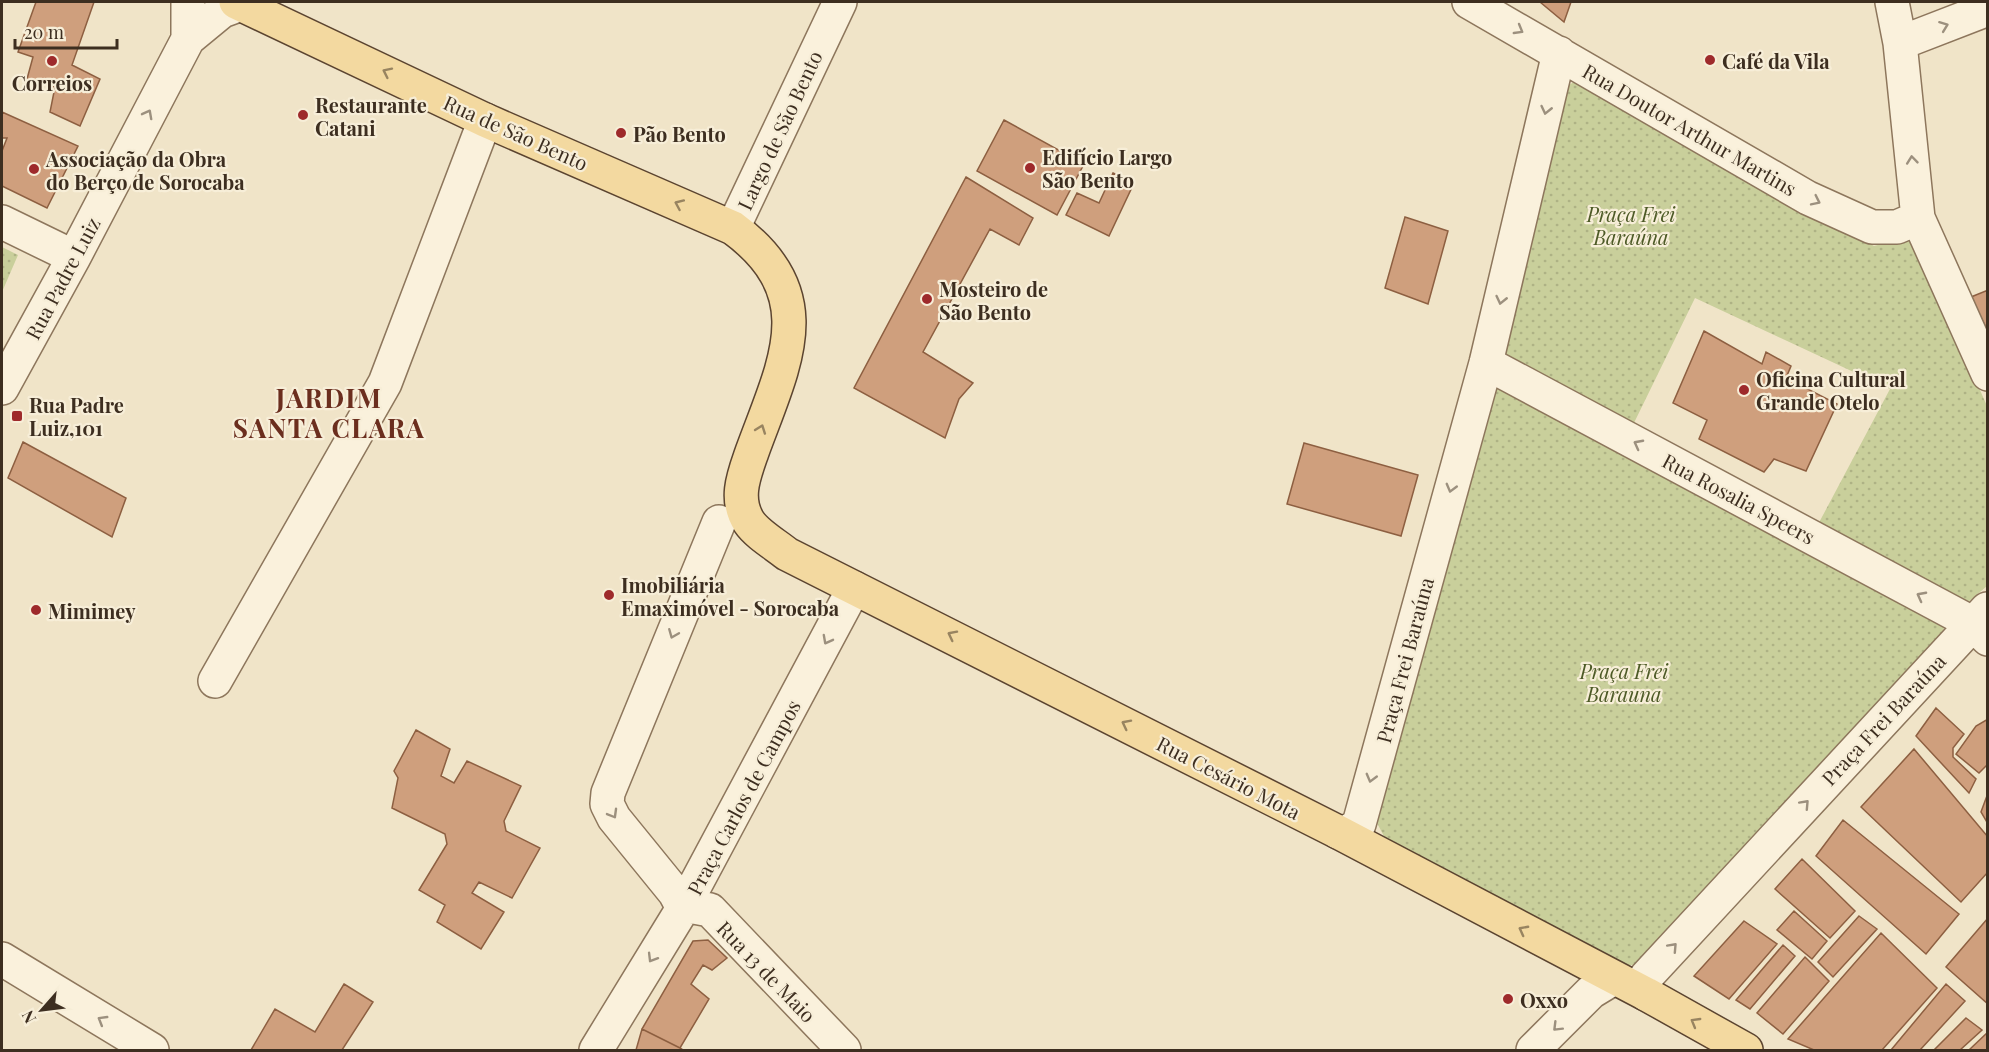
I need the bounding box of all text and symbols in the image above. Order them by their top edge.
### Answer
scale bar [15,12,117,50]
text: 20 m [24,20,64,44]
one-way arrow [1937,21,1948,33]
one-way arrow [1513,23,1524,35]
street label: Largo de São Bento [730,46,828,214]
place label: Café da Vila [1722,47,1830,74]
marker: Café da Vila [1703,53,1717,67]
marker: Correios [45,54,59,68]
street label: Rua Doutor Arthur Martins [1578,57,1802,201]
one-way arrow [382,68,393,80]
place label: Correios [12,69,92,96]
street label: Rua de São Bento [440,88,592,176]
place label: Restaurante Catani [315,91,427,141]
one-way arrow [1540,105,1553,115]
marker: Restaurante Catani [296,108,310,122]
one-way arrow [141,110,153,121]
place label: Pão Bento [633,120,726,147]
marker: Pão Bento [614,126,628,140]
place label: Edifício Largo São Bento [1042,143,1172,193]
place label: Associação da Obra do Berço de Sorocaba [45,145,245,195]
one-way arrow [1906,156,1919,165]
marker: Edifício Largo São Bento [1023,161,1037,175]
marker: Associação da Obra do Berço de Sorocaba [27,162,41,176]
one-way arrow [1809,194,1820,205]
one-way arrow [675,199,686,211]
park label: Praça Frei Baraúna [1586,200,1676,250]
street label: Rua Padre Luiz [18,212,106,344]
place label: Mosteiro de São Bento [939,275,1048,325]
marker: Mosteiro de São Bento [920,292,934,306]
one-way arrow [1495,295,1508,305]
place label: Oficina Cultural Grande Otelo [1756,365,1906,415]
district label: JARDIM SANTA CLARA [233,380,425,445]
marker: Oficina Cultural Grande Otelo [1737,383,1751,397]
place label: Rua Padre Luiz,101 [29,391,124,441]
marker: Rua Padre Luiz,101 [10,409,24,423]
one-way arrow [753,424,766,435]
one-way arrow [1633,440,1644,451]
street label: Rua Rosalia Speers [1658,446,1820,550]
one-way arrow [1446,482,1458,493]
place label: Imobiliária Emaximóvel - Sorocaba [621,571,840,621]
street label: Praça Frei Baraúna [1369,574,1439,746]
marker: Imobiliária Emaximóvel - Sorocaba [602,588,616,602]
one-way arrow [1916,591,1927,603]
place label: Mimimey [48,597,136,624]
marker: Mimimey [29,603,43,617]
one-way arrow [668,628,680,639]
one-way arrow [948,631,959,643]
one-way arrow [823,634,834,644]
street label: Praça Frei Baraúna [1815,647,1951,791]
park label: Praça Frei Barauna [1579,657,1669,707]
street label: Praça Carlos de Campos [680,695,806,899]
one-way arrow [1122,720,1132,731]
street label: Rua Cesário Mota [1153,729,1305,825]
one-way arrow [1366,772,1379,782]
one-way arrow [1798,800,1809,811]
one-way arrow [605,808,617,818]
street label: Rua 13 de Maio [712,914,822,1028]
one-way arrow [1518,926,1529,937]
one-way arrow [1666,944,1677,954]
one-way arrow [648,952,660,962]
north arrow [12,980,72,1040]
place label: Oxxo [1520,986,1568,1013]
marker: Oxxo [1501,992,1515,1006]
text: N [16,1007,40,1027]
one-way arrow [98,1016,108,1028]
one-way arrow [1691,1017,1701,1029]
one-way arrow [1553,1019,1564,1030]

